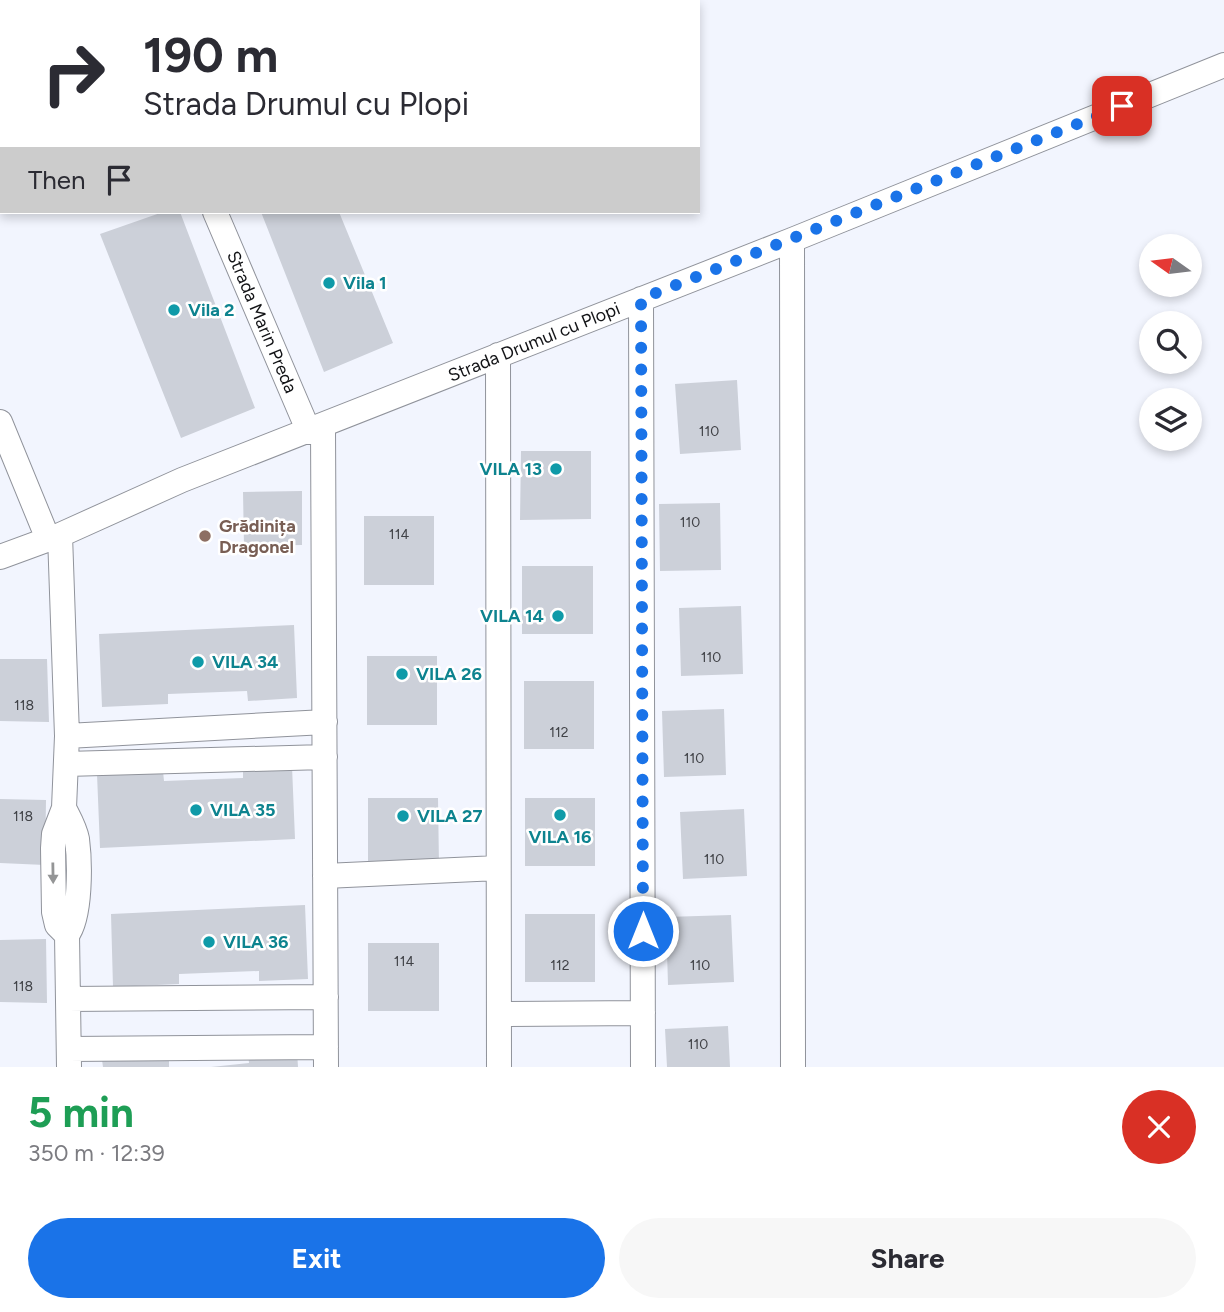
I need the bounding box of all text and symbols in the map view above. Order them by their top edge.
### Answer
text: 190 m [143,25,278,84]
icon: right [28,28,119,119]
pin [1092,76,1152,136]
text: Strada Drumul cu Plopi [143,85,469,123]
icon: arrive [1103,87,1141,125]
icon: arrive [100,161,138,199]
text: Then [28,164,86,196]
north arrow [1139,234,1202,298]
map controls [1139,234,1202,451]
street label: Strada Marin Preda [222,248,302,396]
place label: Vila 1 [343,272,387,294]
marker: Vila 1 [321,275,337,291]
street label: Strada Drumul cu Plopi [445,297,623,387]
place label: Vila 2 [188,299,234,321]
marker: Vila 2 [166,302,182,318]
button: search [1139,311,1202,374]
button: layers [1139,388,1202,451]
house number: 110 [699,423,719,440]
place label: VILA 13 [479,458,542,480]
marker: VILA 13 [548,461,564,477]
house number: 110 [680,514,700,531]
place label: Grădinița Dragonel [219,515,296,558]
house number: 114 [389,526,409,543]
marker: Grădinița Dragonel [197,528,213,544]
place label: VILA 14 [480,605,544,627]
marker: VILA 14 [550,608,566,624]
house number: 110 [701,649,721,666]
place label: VILA 34 [212,651,278,673]
marker: VILA 34 [190,654,206,670]
place label: VILA 26 [416,663,482,685]
marker: VILA 26 [394,666,410,682]
house number: 118 [14,697,34,714]
house number: 112 [549,724,569,741]
house number: 110 [684,750,704,767]
place label: VILA 35 [210,799,275,821]
marker: VILA 35 [188,802,204,818]
place label: VILA 27 [417,805,482,827]
marker: VILA 16 [552,807,568,823]
house number: 118 [13,808,33,825]
marker: VILA 27 [395,808,411,824]
place label: VILA 16 [528,826,592,848]
house number: 110 [704,851,724,868]
one-way arrow [47,862,59,884]
position arrow [606,894,680,968]
place label: VILA 36 [223,931,288,953]
marker: VILA 36 [201,934,217,950]
house number: 114 [394,953,414,970]
house number: 112 [550,957,570,974]
house number: 110 [690,957,710,974]
house number: 118 [13,978,33,995]
house number: 110 [688,1036,708,1053]
text: 5 min [28,1087,134,1138]
button: close [1122,1090,1196,1164]
text: 350 m · 12:39 [28,1139,165,1167]
button: Exit [28,1218,605,1298]
button: Share [619,1218,1196,1298]

